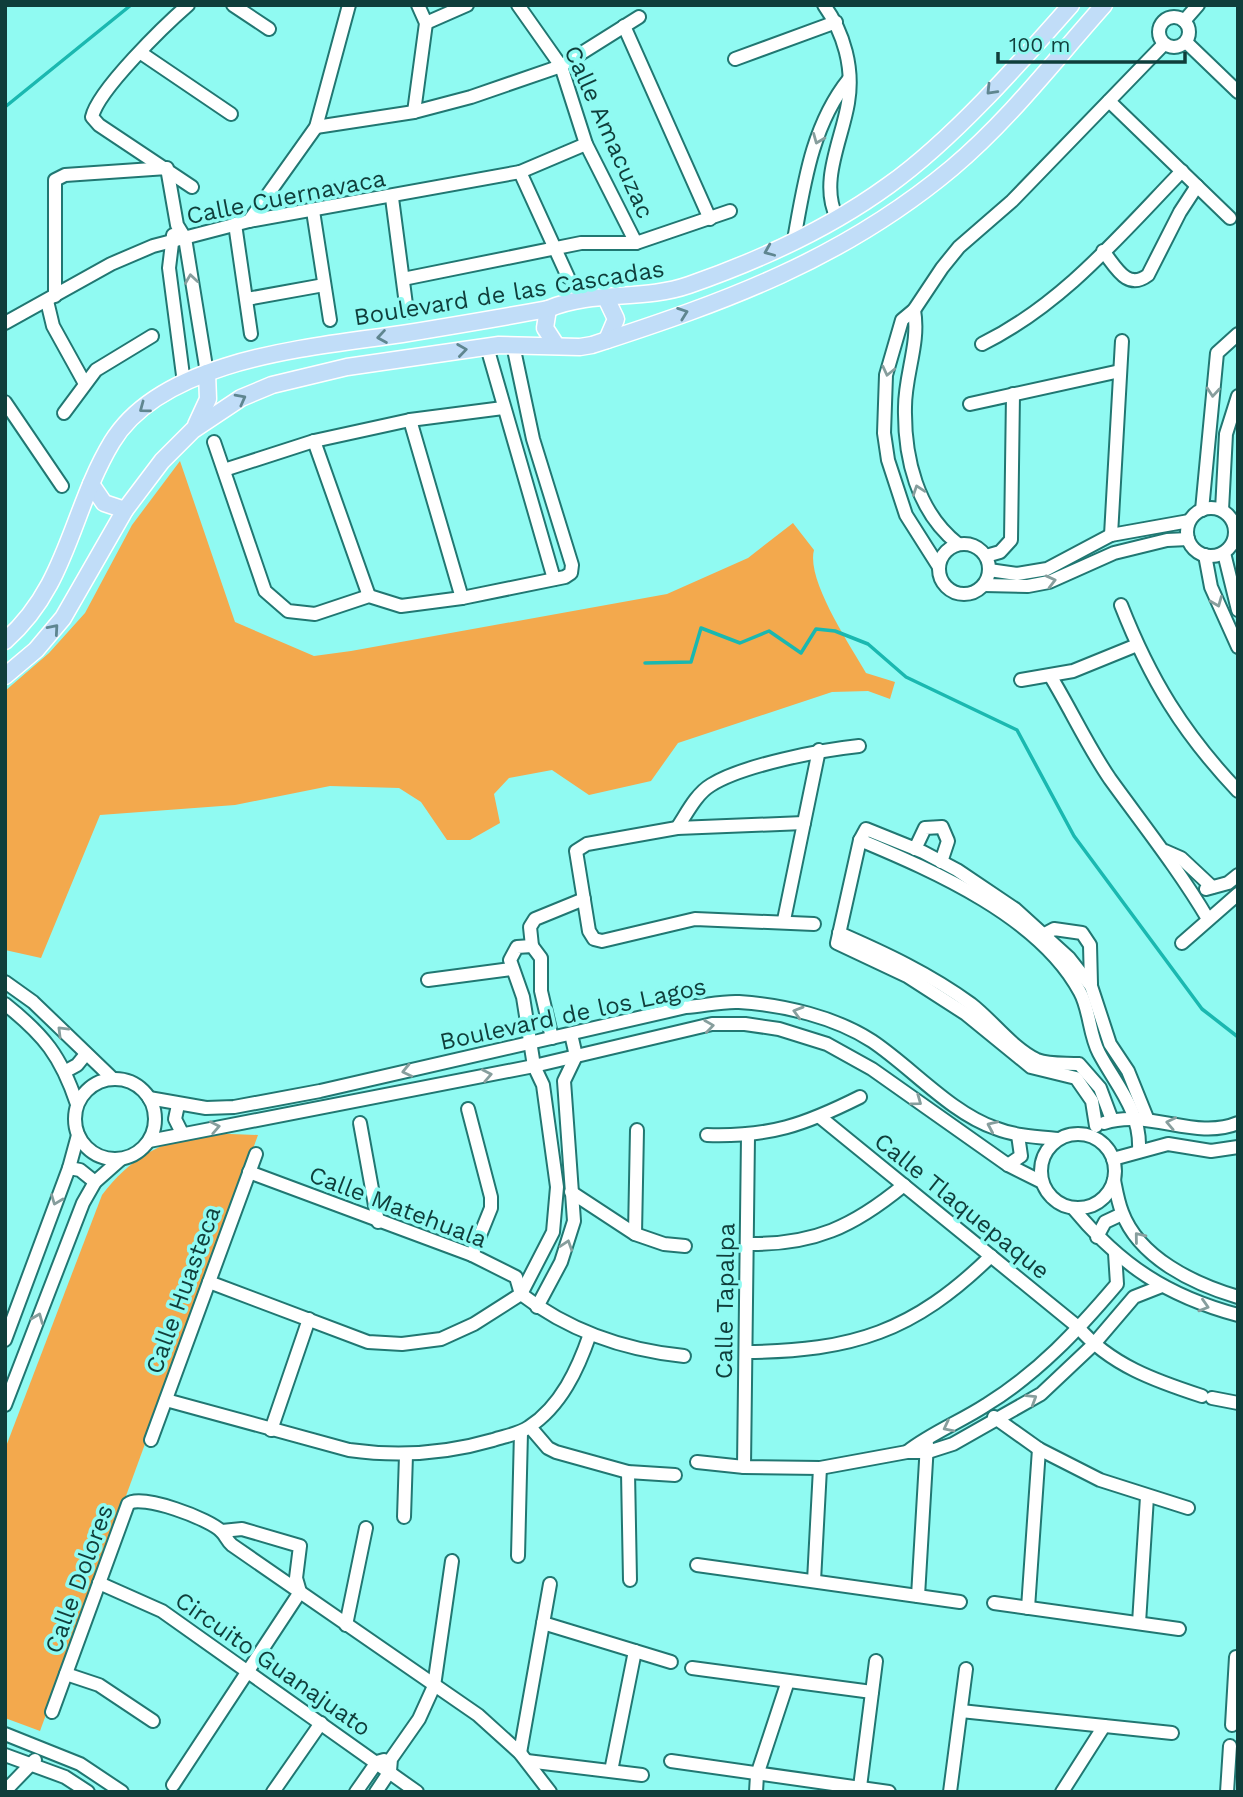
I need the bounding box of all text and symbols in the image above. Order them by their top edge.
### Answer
scale bar [998,21,1185,65]
text: 100 m [1009,32,1071,57]
street label: Calle Amacuzac [558,41,660,223]
one-way arrow [986,82,999,95]
one-way arrow [812,132,826,144]
street label: Calle Cuernavaca [184,164,388,230]
one-way arrow [764,243,776,257]
street label: Boulevard de las Cascadas [352,255,666,331]
one-way arrow [184,273,199,285]
one-way arrow [677,307,689,321]
one-way arrow [376,329,388,344]
one-way arrow [456,343,468,358]
one-way arrow [882,365,897,377]
one-way arrow [1206,387,1221,398]
one-way arrow [234,394,246,407]
one-way arrow [139,400,152,412]
one-way arrow [912,484,926,497]
one-way arrow [1045,575,1057,589]
one-way arrow [1209,596,1223,608]
one-way arrow [46,624,58,637]
street label: Boulevard de los Lagos [437,972,709,1056]
one-way arrow [792,1006,804,1020]
one-way arrow [703,1019,715,1034]
one-way arrow [58,1026,71,1039]
one-way arrow [401,1063,413,1078]
one-way arrow [481,1068,493,1083]
one-way arrow [909,1093,922,1105]
one-way arrow [1165,1116,1177,1131]
one-way arrow [209,1120,221,1135]
one-way arrow [987,1120,999,1134]
street label: Calle Tlaquepaque [869,1127,1055,1285]
street label: Calle Matehuala [305,1160,491,1254]
one-way arrow [51,1193,65,1205]
street label: Calle Huasteca [140,1202,226,1378]
street label: Calle Tapalpa [710,1223,740,1379]
one-way arrow [1135,1233,1148,1245]
one-way arrow [559,1240,573,1252]
one-way arrow [1198,1297,1210,1312]
one-way arrow [29,1313,43,1325]
one-way arrow [1025,1394,1038,1407]
one-way arrow [943,1419,955,1433]
street label: Calle Dolores [39,1501,119,1657]
street label: Circuito Guanajuato [170,1586,376,1742]

